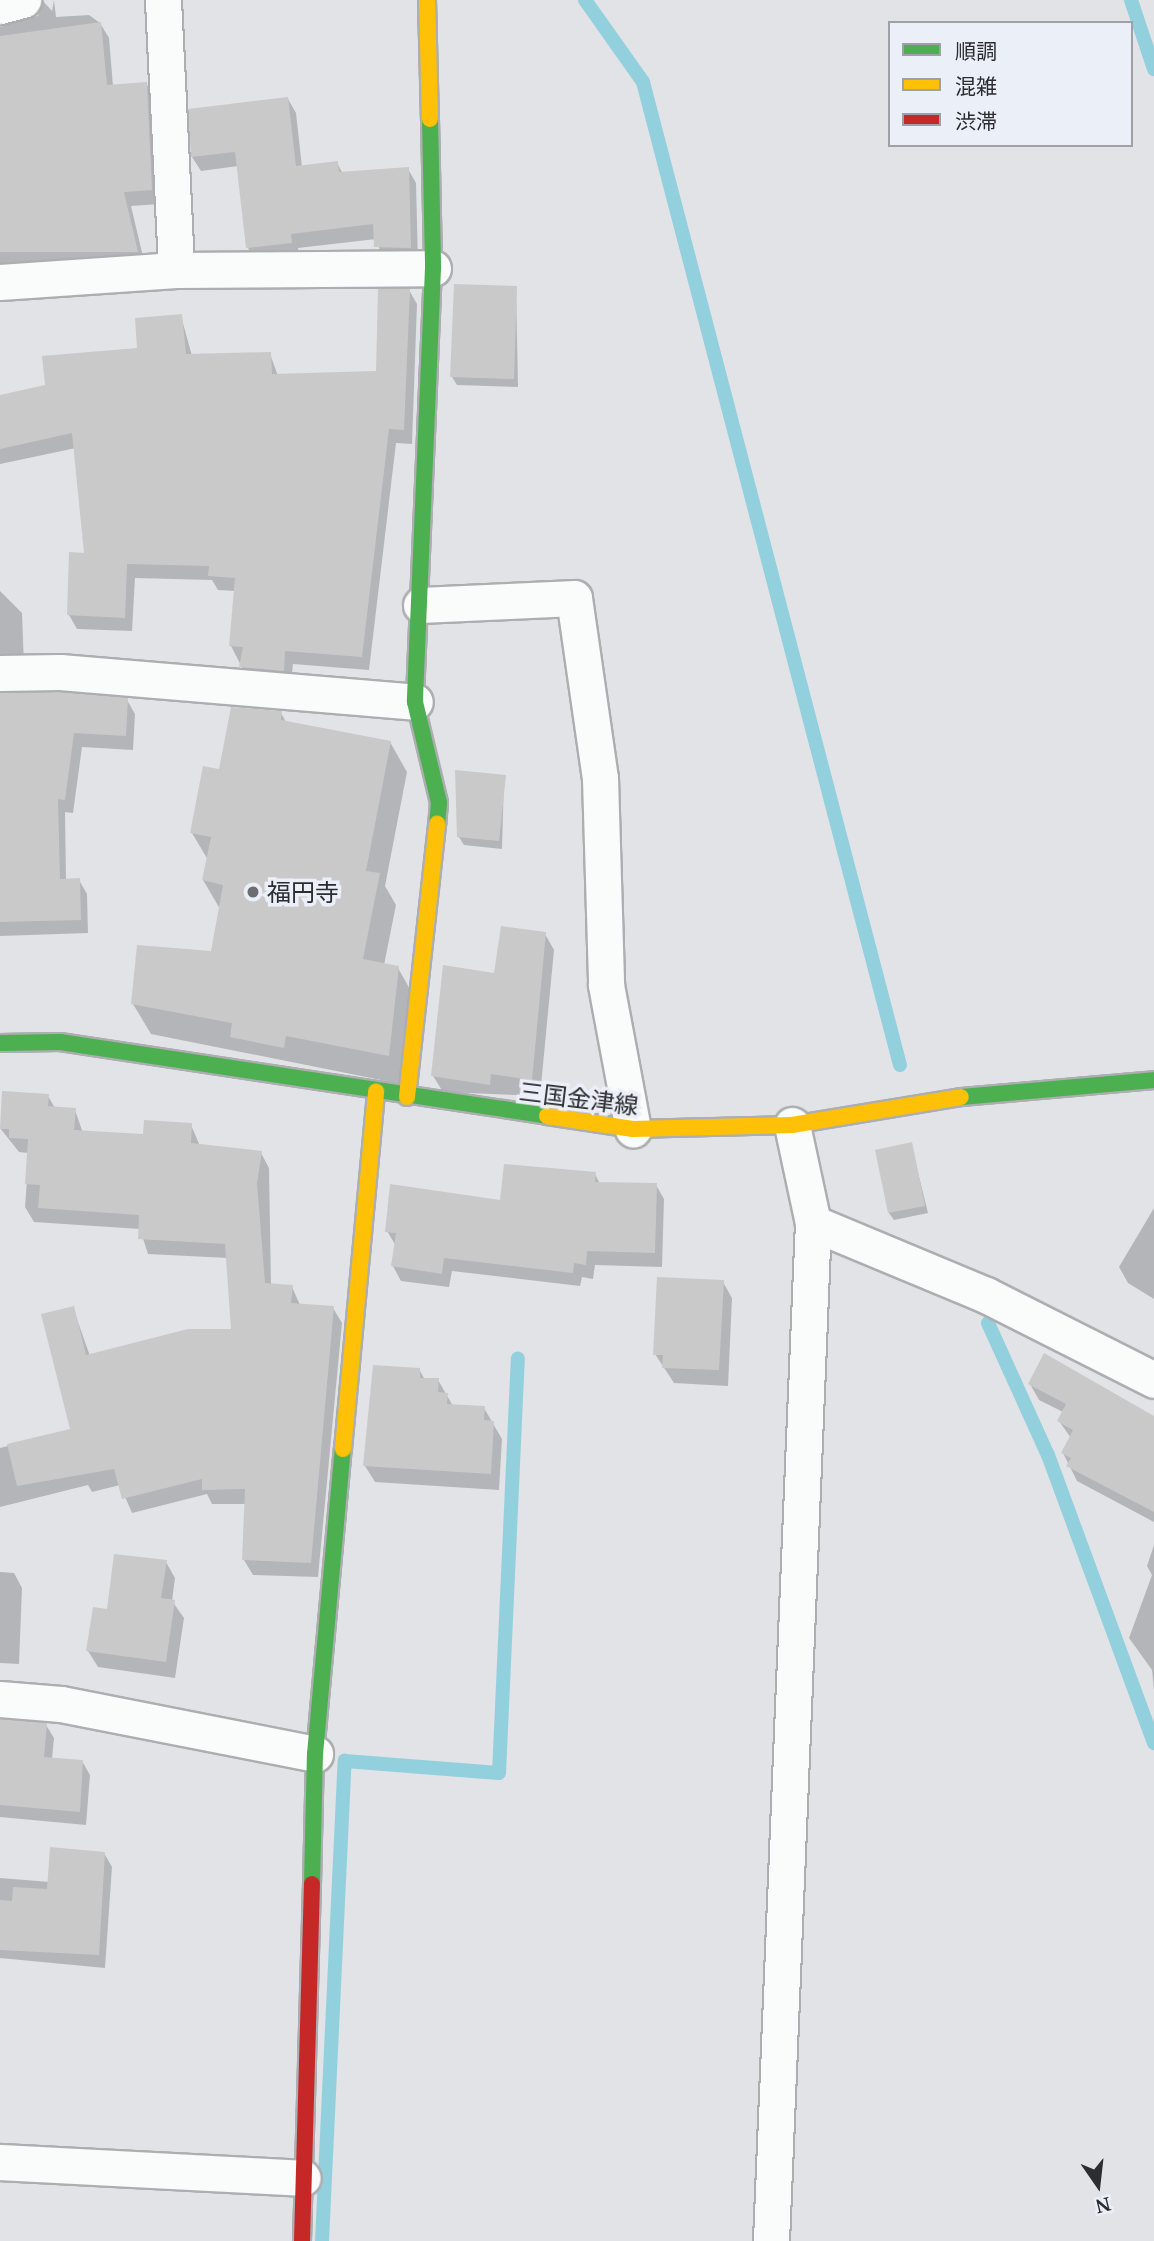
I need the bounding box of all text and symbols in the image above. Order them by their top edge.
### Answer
legend [888,21,1133,147]
text: 順調 [955,37,997,65]
text: 混雑 [955,72,997,100]
text: 渋滞 [955,107,997,135]
place label: 福円寺 [267,878,339,906]
marker: 福円寺 [245,884,261,900]
street label: 三国金津線 [518,1076,640,1120]
north arrow [1063,2150,1133,2220]
text: N [1093,2191,1114,2220]

